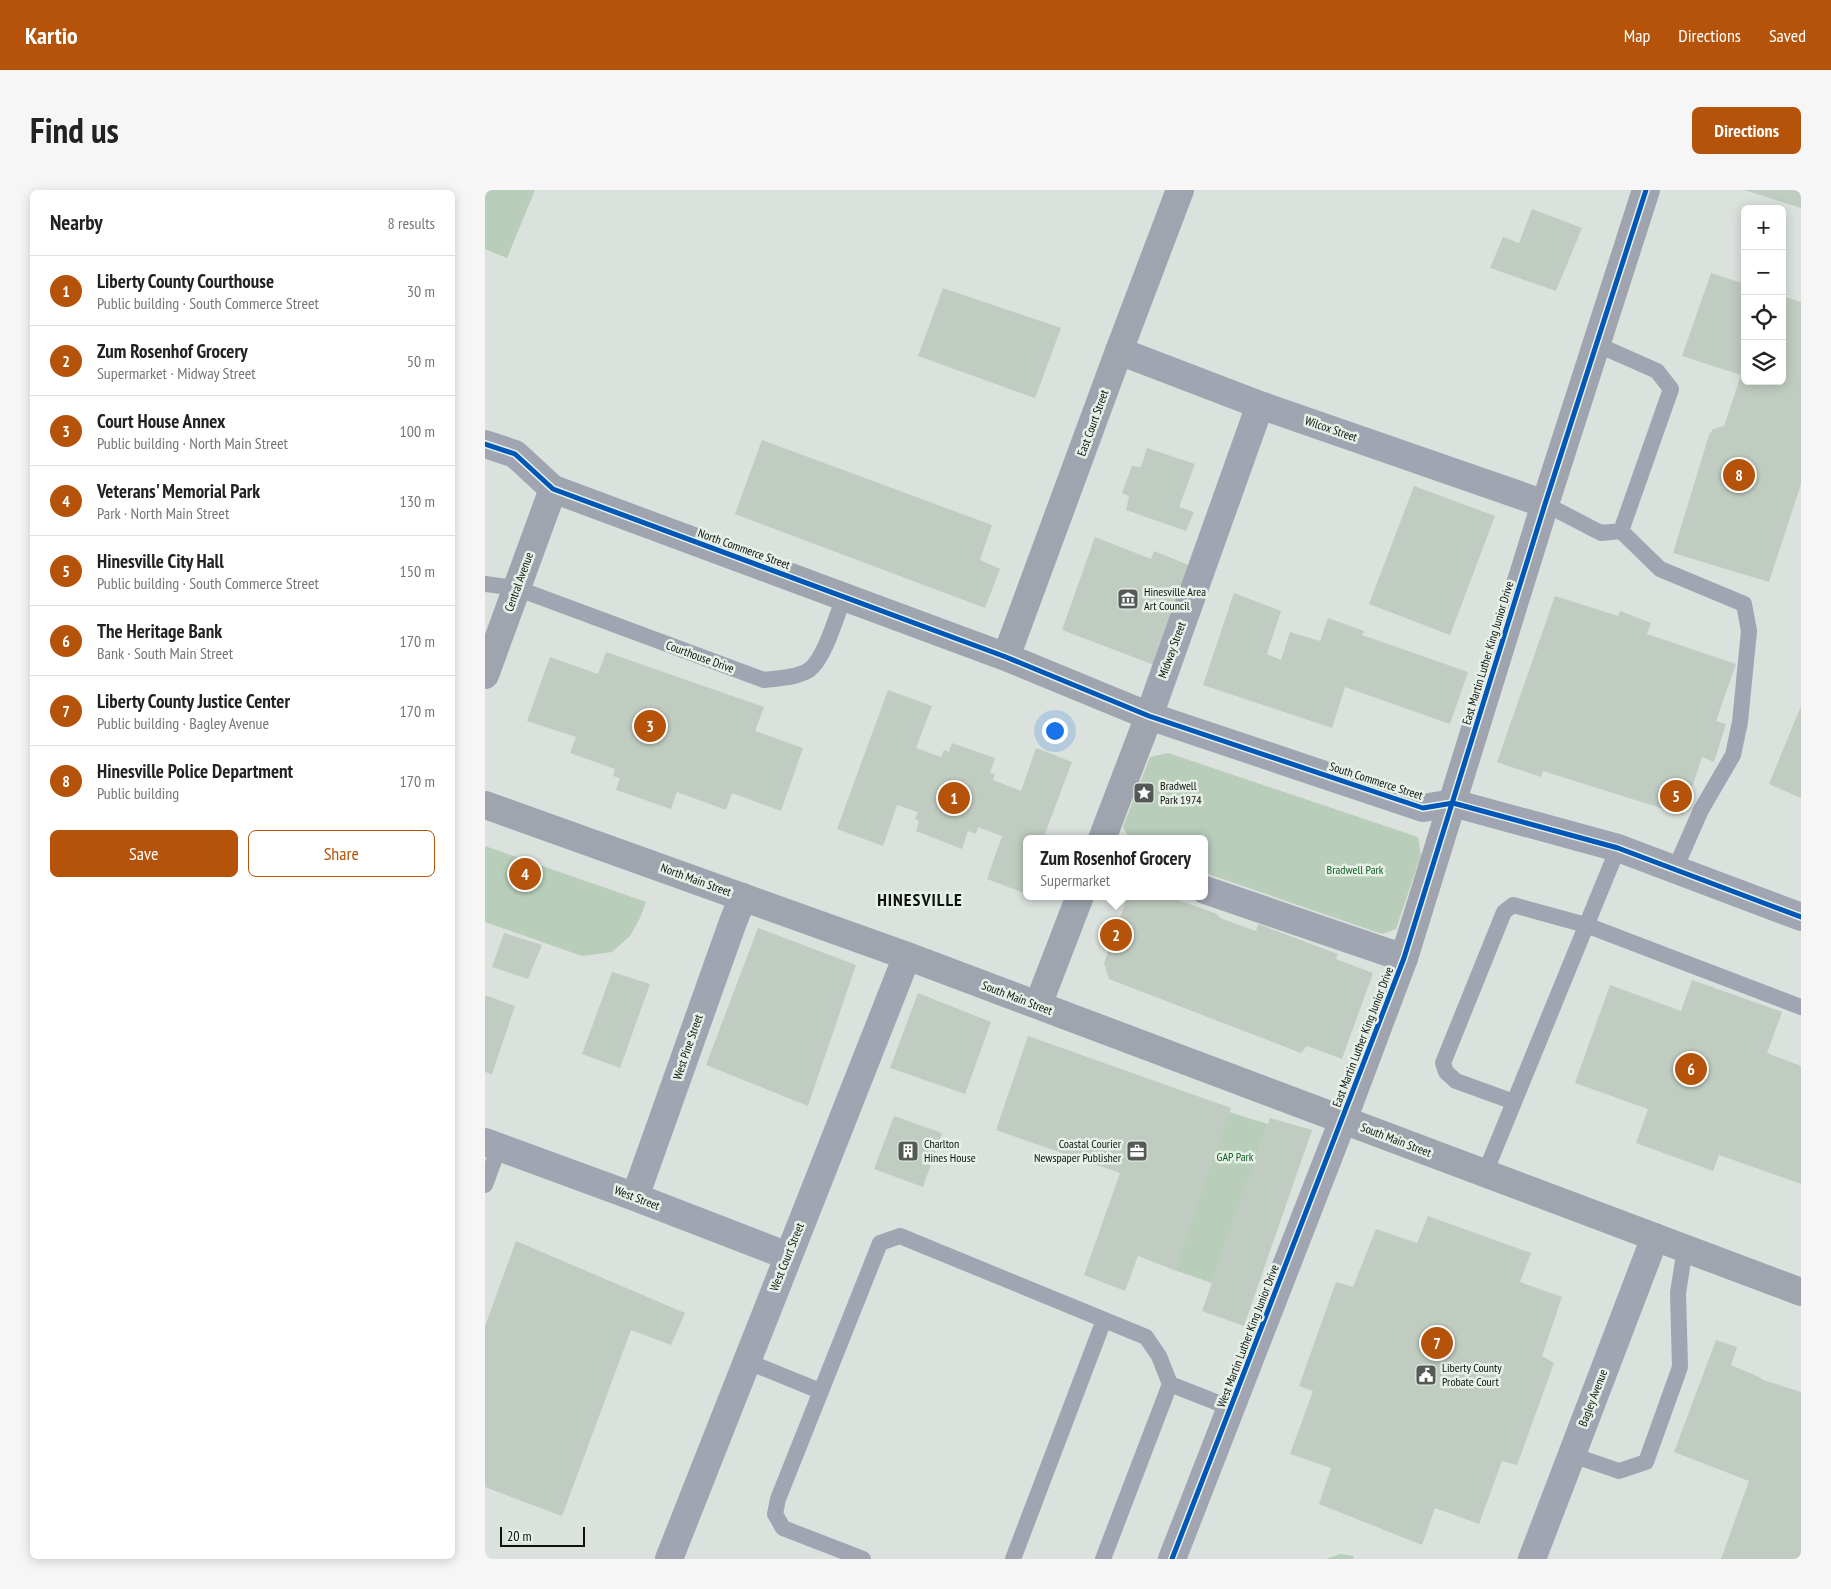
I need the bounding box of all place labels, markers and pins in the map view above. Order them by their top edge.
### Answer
pin: 8 [1723,456,1755,494]
place label: Hinesville Area Art Council [1144,584,1206,613]
museum icon: Hinesville Area Art Council [1116,587,1140,611]
pin: 3 [634,707,666,745]
pin: 5 [1660,777,1692,815]
place label: Bradwell Park 1974 [1160,778,1202,807]
pin: 1 [938,779,970,817]
place icon: Bradwell Park 1974 [1132,781,1156,805]
pin: 4 [509,855,541,893]
pin: 2 [1100,916,1132,954]
pin: 6 [1675,1050,1707,1088]
place label: Charlton Hines House [924,1136,976,1165]
place label: Coastal Courier Newspaper Publisher [1034,1136,1122,1165]
building icon: Charlton Hines House [896,1139,920,1163]
office icon: Coastal Courier Newspaper Publisher [1125,1139,1149,1163]
pin: 7 [1421,1324,1453,1362]
place label: Liberty County Probate Court [1442,1360,1502,1389]
public building icon: Liberty County Probate Court [1414,1363,1438,1387]

